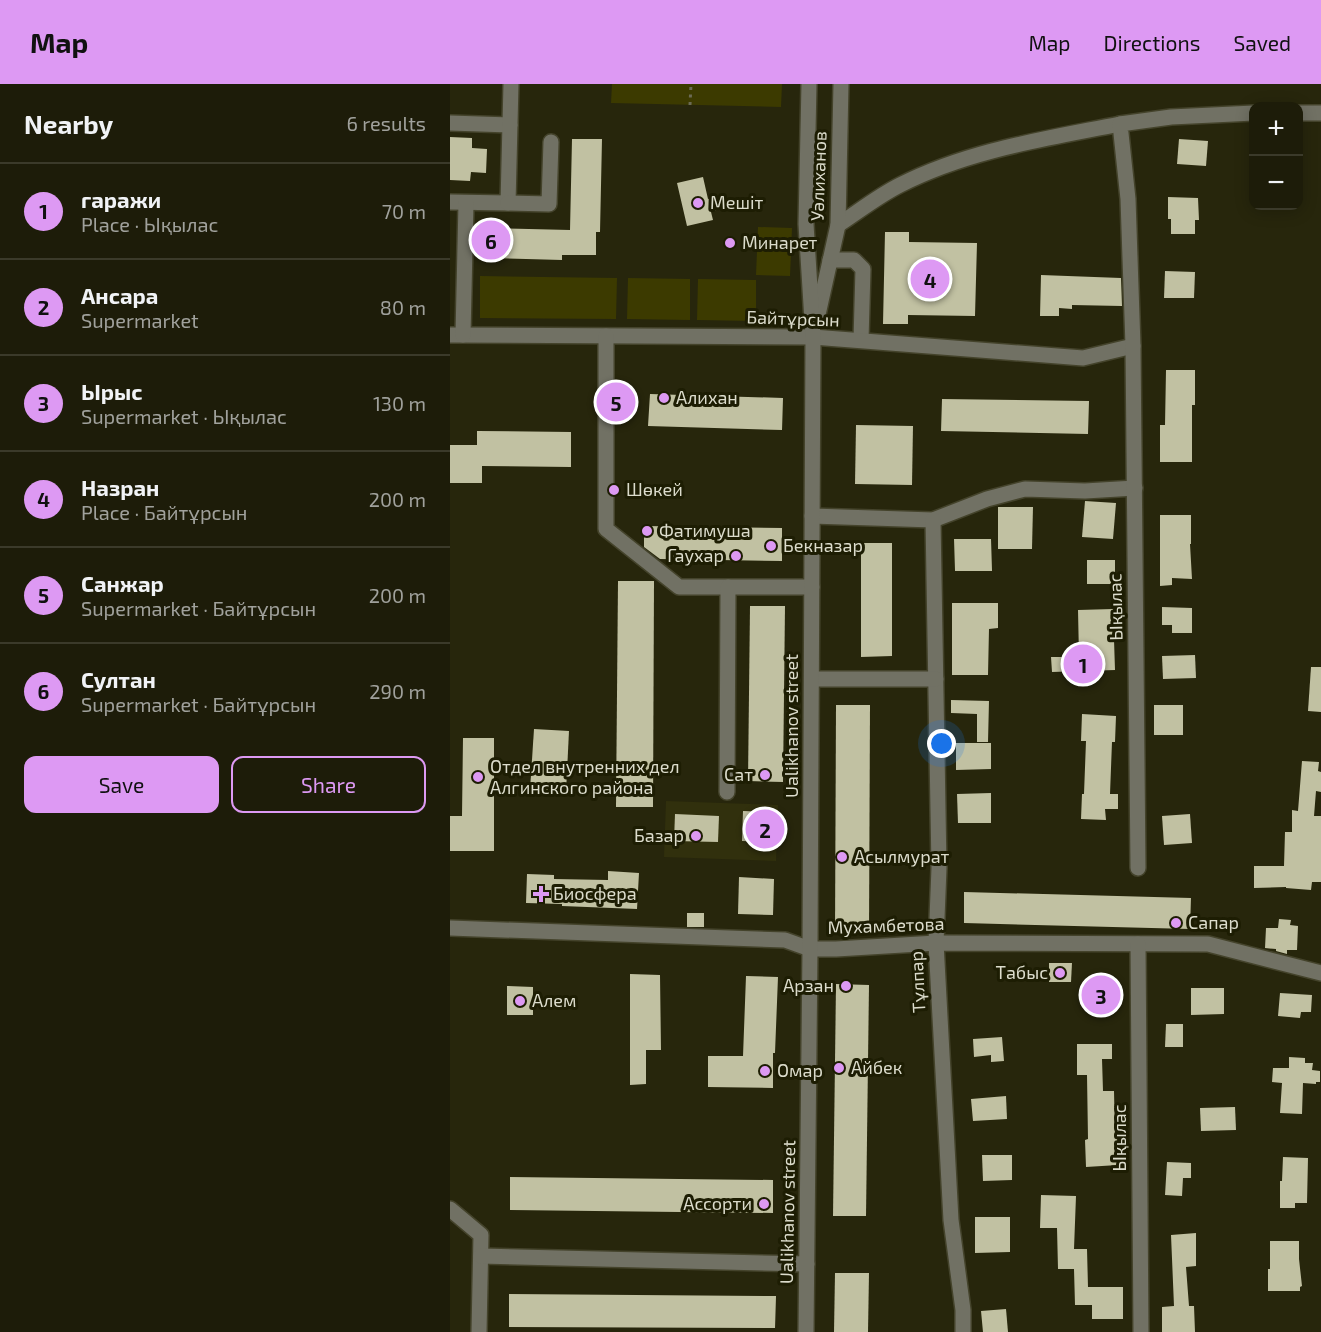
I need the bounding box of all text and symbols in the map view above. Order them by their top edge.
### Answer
text: Map [30,25,88,59]
text: Map [1028,30,1071,55]
text: Directions [1104,30,1200,55]
text: Saved [1233,30,1291,55]
map controls [1249,102,1303,210]
button: + [1249,102,1303,156]
text: Nearby [24,108,113,139]
text: 6 results [346,111,426,135]
street label: Уәлиханов [805,131,831,221]
button: − [1249,156,1303,210]
text: гаражи [81,186,161,212]
place label: Мешіт [710,191,764,213]
marker: Мешіт [691,196,705,210]
text: 1 [39,199,48,223]
text: 70 m [382,199,426,223]
text: Place · Ықылас [81,212,218,236]
pin: 6 [472,218,510,262]
place label: Минарет [742,231,818,253]
marker: Минарет [723,236,737,250]
pin: 4 [910,256,950,302]
text: Ансара [81,282,158,308]
text: 2 [38,295,49,319]
text: 80 m [380,295,426,319]
street label: Байтұрсын [746,305,840,331]
text: Supermarket [81,308,199,332]
text: Ырыс [81,378,143,404]
pin: 5 [596,380,636,424]
place label: Алихан [676,386,738,408]
text: 3 [38,391,49,415]
text: 130 m [373,391,426,415]
marker: Алихан [657,391,671,405]
text: Supermarket · Ықылас [81,404,287,428]
text: Назран [81,474,159,500]
place label: Шөкей [626,478,683,500]
marker: Шөкей [607,483,621,497]
text: 4 [37,487,50,511]
text: 200 m [369,487,426,511]
text: Place · Байтұрсын [81,500,247,524]
place label: Фатимуша [659,519,751,541]
marker: Фатимуша [640,524,654,538]
place label: Бекназар [783,534,863,556]
marker: Бекназар [764,539,778,553]
place label: Гаухар [667,544,724,566]
marker: Гаухар [729,549,743,563]
text: Санжар [81,570,164,596]
street label: Ықылас [1103,573,1127,641]
text: 5 [38,583,49,607]
text: 200 m [369,583,426,607]
text: Supermarket · Байтұрсын [81,596,316,620]
pin: 1 [1064,642,1102,686]
street label: Ualikhanov street [780,654,802,798]
text: Султан [81,666,156,692]
text: 6 [38,679,49,703]
text: 290 m [369,679,426,703]
text: Supermarket · Байтұрсын [81,692,316,716]
your location [927,729,956,758]
place label: Отдел внутренних дел Алгинского района [490,755,680,798]
button: Save [24,756,219,813]
button: Share [231,756,426,813]
place label: Сат [724,763,753,785]
marker: Сат [758,768,772,782]
marker: Отдел внутренних дел Алгинского района [471,770,485,784]
pin: 2 [746,806,784,852]
place label: Базар [634,824,684,846]
marker: Базар [689,829,703,843]
place label: Асылмурат [854,845,950,867]
marker: Асылмурат [835,850,849,864]
place label: Биосфера [553,882,637,904]
marker: Биосфера [534,887,548,901]
place label: Сапар [1188,911,1239,933]
street label: Мухамбетова [827,912,945,938]
marker: Сапар [1169,916,1183,930]
street label: Тұлпар [904,951,930,1014]
place label: Табыс [995,961,1048,983]
marker: Табыс [1053,966,1067,980]
pin: 3 [1082,972,1120,1018]
place label: Арзан [783,974,834,996]
marker: Арзан [839,979,853,993]
place label: Алем [532,989,577,1011]
marker: Алем [513,994,527,1008]
place label: Айбек [851,1056,903,1078]
place label: Омар [777,1059,823,1081]
marker: Айбек [832,1061,846,1075]
marker: Омар [758,1064,772,1078]
street label: Ықылас [1108,1104,1130,1172]
street label: Ualikhanov street [775,1140,799,1284]
place label: Ассорти [683,1192,752,1214]
marker: Ассорти [757,1197,771,1211]

